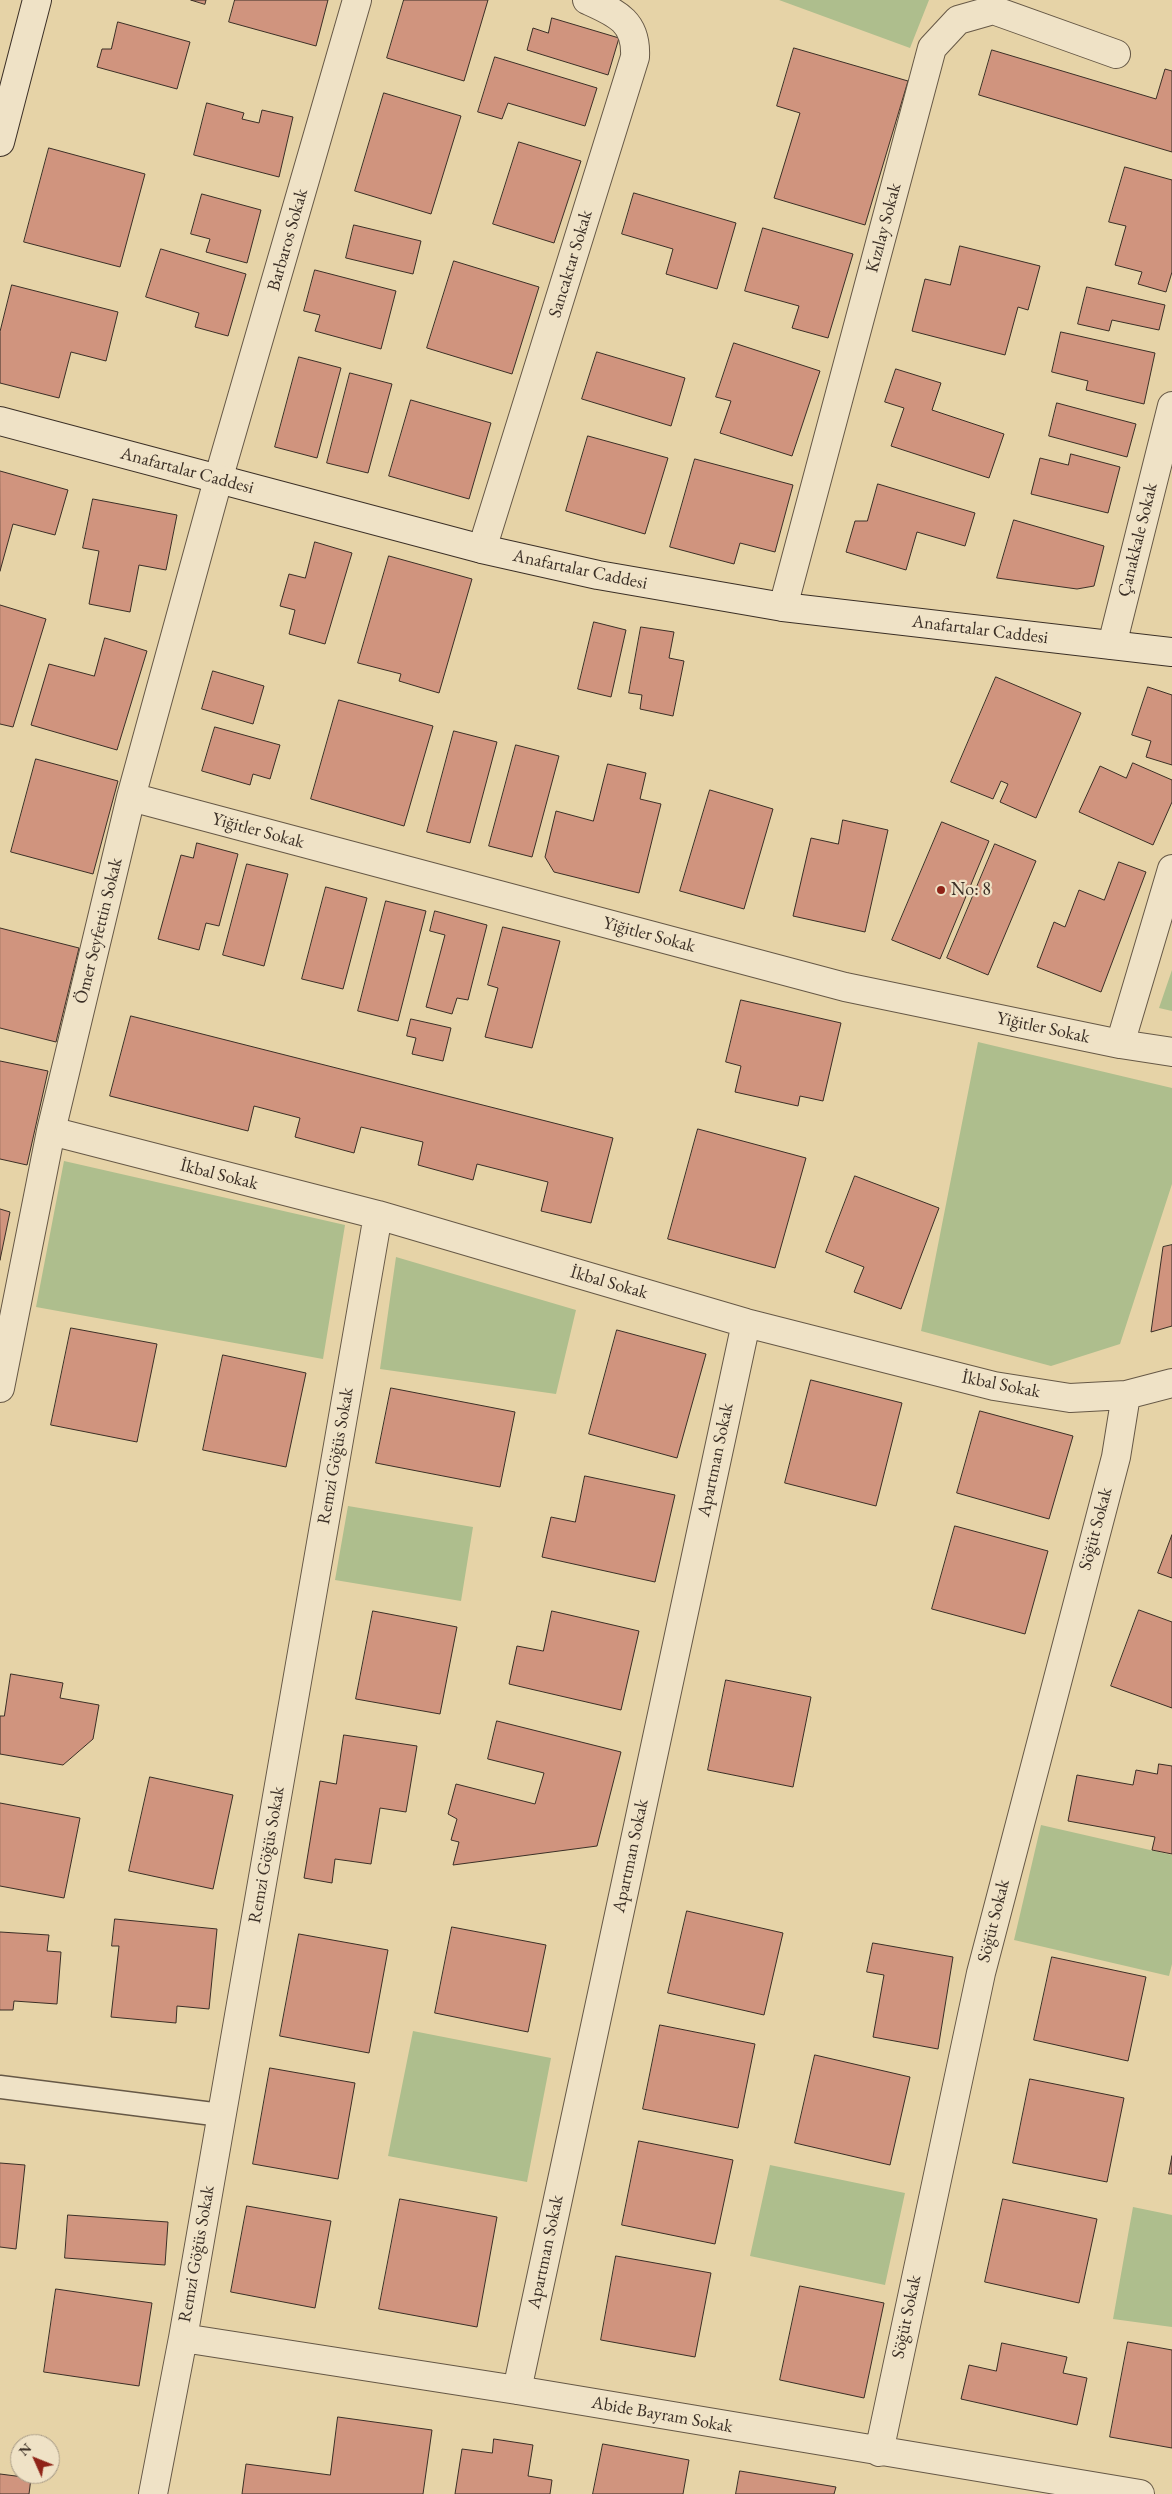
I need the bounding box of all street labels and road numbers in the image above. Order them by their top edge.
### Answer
street label: Kızılay Sokak [862,181,906,275]
street label: Barbaros Sokak [263,186,313,294]
street label: Sancaktar Sokak [544,208,598,320]
street label: Anafartalar Caddesi [118,443,256,499]
street label: Çanakkale Sokak [1113,481,1163,599]
street label: Anafartalar Caddesi [511,545,649,595]
street label: Anafartalar Caddesi [911,611,1049,649]
street label: Yiğitler Sokak [209,808,307,854]
street label: Ömer Seyfettin Sokak [70,856,128,1006]
street label: Yiğitler Sokak [600,912,698,958]
street label: Yiğitler Sokak [994,1008,1092,1048]
street label: İkbal Sokak [178,1155,260,1195]
street label: İkbal Sokak [568,1262,650,1304]
street label: İkbal Sokak [960,1367,1042,1403]
street label: Remzi Göğüs Sokak [313,1386,359,1526]
street label: Apartman Sokak [693,1401,739,1519]
street label: Söğüt Sokak [1075,1485,1117,1573]
street label: Remzi Göğüs Sokak [244,1785,290,1925]
street label: Apartman Sokak [608,1797,654,1915]
street label: Söğüt Sokak [973,1877,1015,1965]
street label: Remzi Göğüs Sokak [174,2184,220,2324]
street label: Apartman Sokak [523,2193,569,2311]
street label: Söğüt Sokak [888,2273,926,2361]
street label: Abide Bayram Sokak [590,2392,734,2438]

